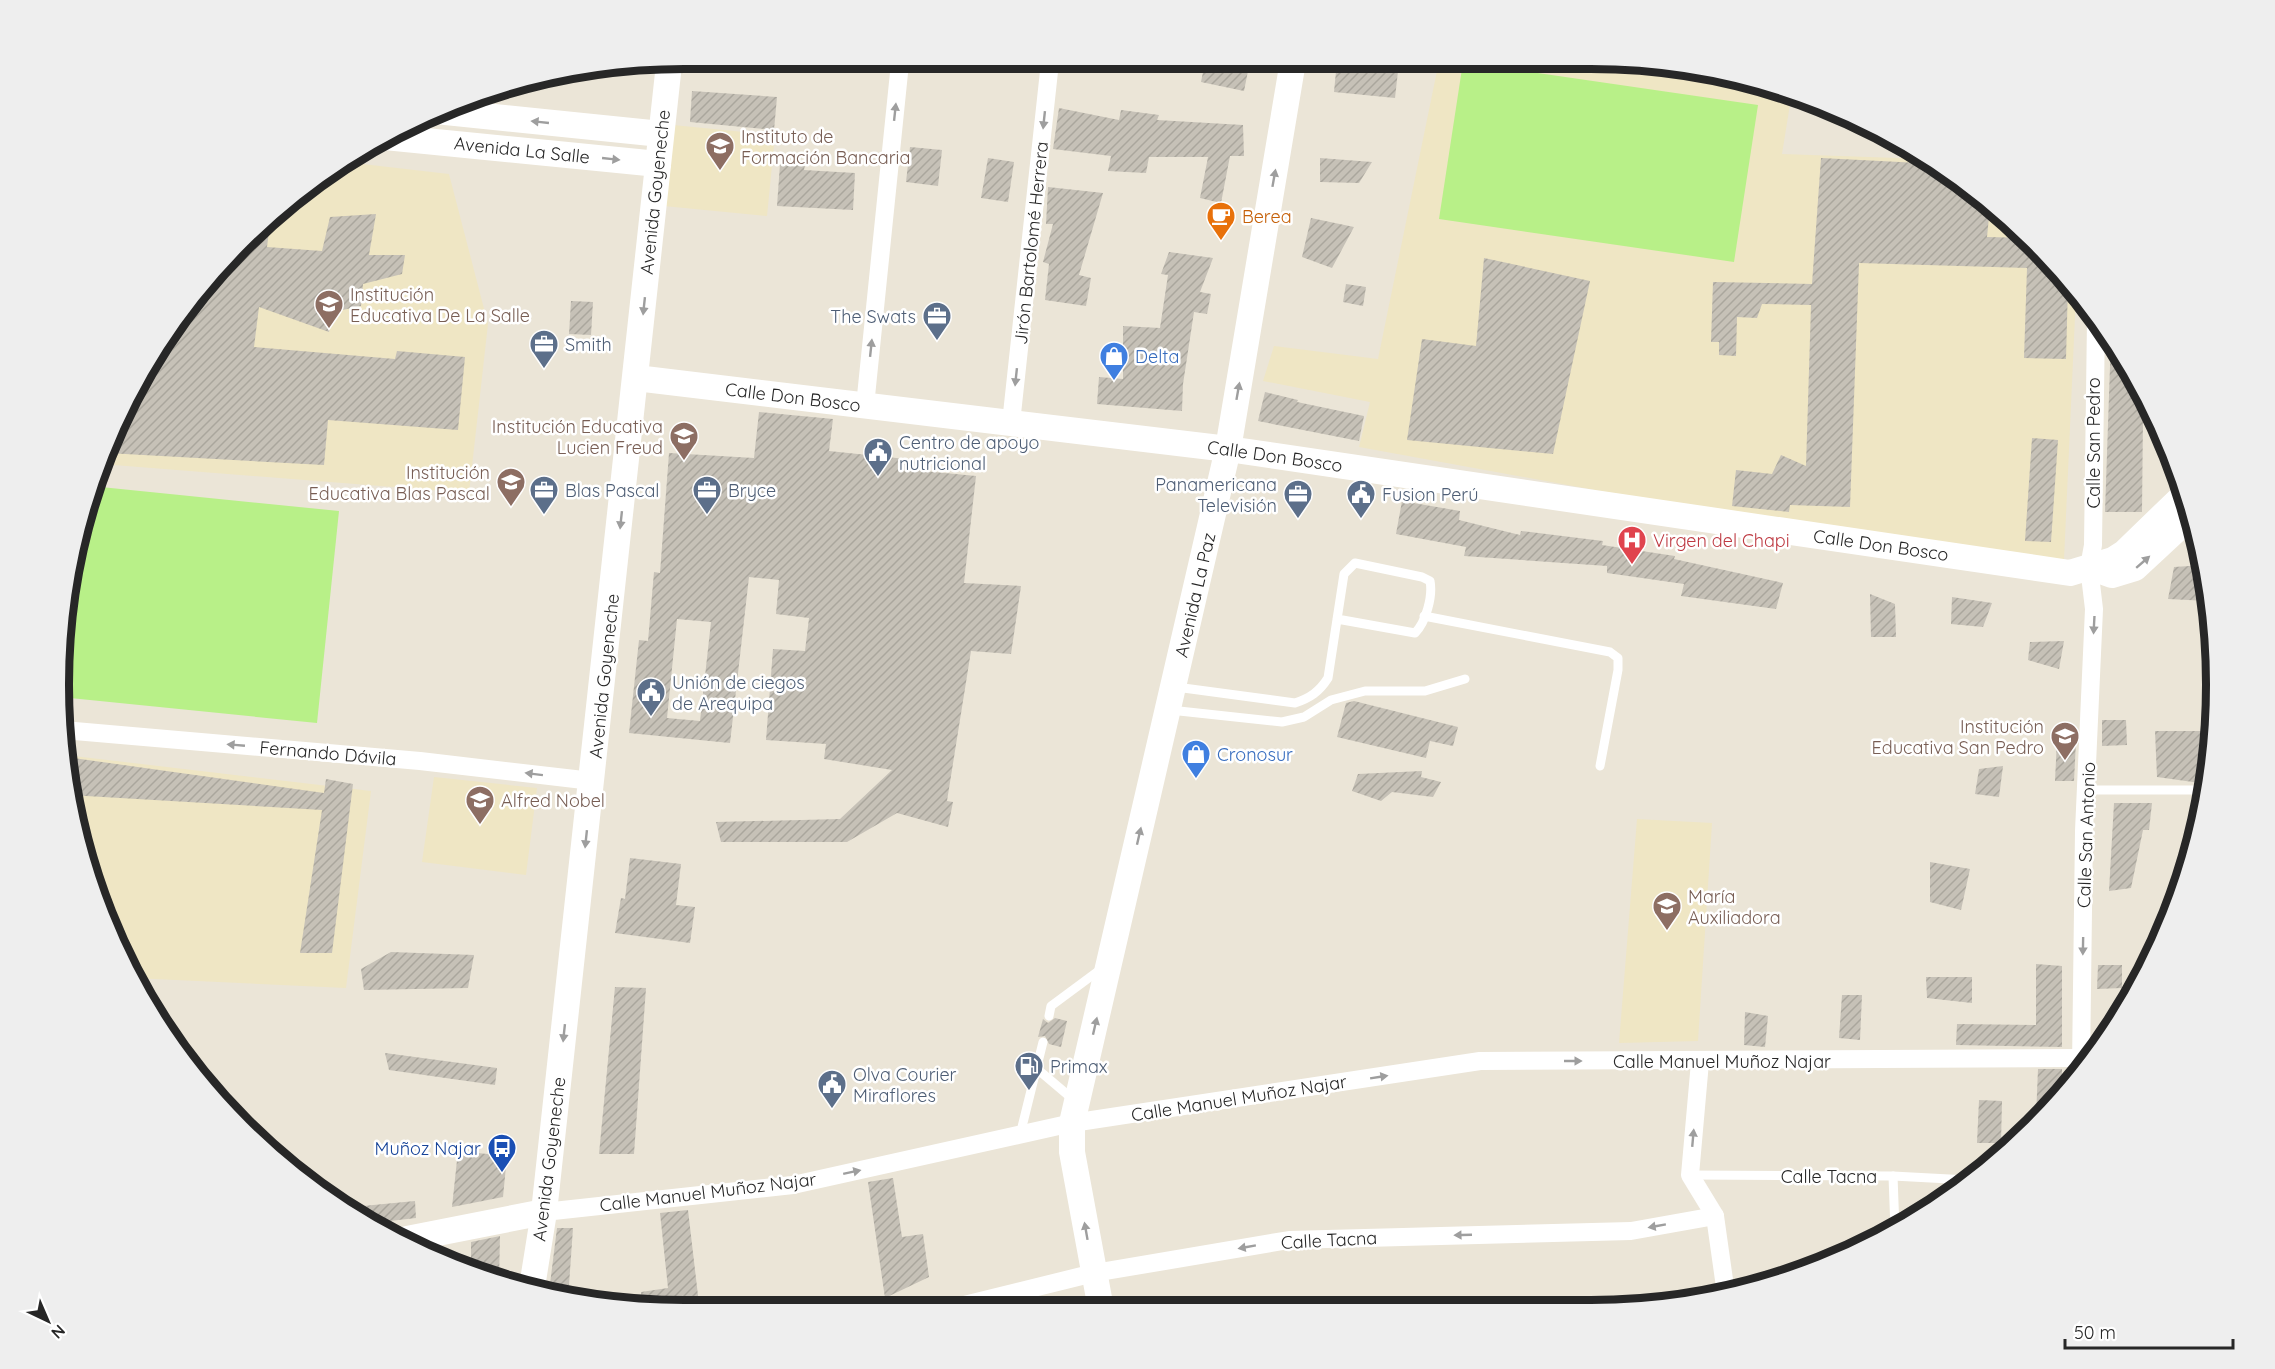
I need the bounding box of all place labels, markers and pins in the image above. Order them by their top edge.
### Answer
place label: Instituto de Formación Bancaria [741,125,910,169]
school or university icon: Instituto de Formación Bancaria [704,130,736,172]
cafe icon: Berea [1205,200,1237,242]
place label: Berea [1242,205,1292,228]
place label: Institución Educativa De La Salle [350,283,530,327]
school or university icon: Institución Educativa De La Salle [313,288,345,330]
office icon: The Swats [921,300,953,342]
place label: The Swats [830,305,916,328]
office icon: Smith [528,328,560,370]
place label: Smith [565,333,612,356]
shop icon: Delta [1098,340,1130,382]
place label: Delta [1135,345,1179,368]
place label: Institución Educativa Lucien Freud [492,415,663,459]
school or university icon: Institución Educativa Lucien Freud [668,420,700,462]
place label: Centro de apoyo nutricional [899,431,1039,475]
public building icon: Centro de apoyo nutricional [862,436,894,478]
place label: Institución Educativa Blas Pascal [309,461,490,505]
school or university icon: Institución Educativa Blas Pascal [495,466,527,508]
place label: Panamericana Televisión [1155,473,1277,517]
office icon: Blas Pascal [528,474,560,516]
office icon: Bryce [691,474,723,516]
office icon: Panamericana Televisión [1282,478,1314,520]
public building icon: Fusion Perú [1345,478,1377,520]
place label: Blas Pascal [565,479,659,502]
place label: Bryce [728,479,776,502]
place label: Fusion Perú [1382,483,1479,506]
hospital icon: Virgen del Chapi [1616,524,1648,566]
place label: Virgen del Chapi [1653,529,1790,552]
place label: Unión de ciegos de Arequipa [672,671,805,715]
public building icon: Unión de ciegos de Arequipa [635,676,667,718]
place label: Institución Educativa San Pedro [1872,715,2044,759]
school or university icon: Institución Educativa San Pedro [2049,720,2081,762]
shop icon: Cronosur [1180,738,1212,780]
place label: Cronosur [1217,743,1293,766]
school or university icon: Alfred Nobel [464,784,496,826]
place label: Alfred Nobel [501,789,605,812]
place label: María Auxiliadora [1688,885,1781,929]
school or university icon: María Auxiliadora [1651,890,1683,932]
fuel station icon: Primax [1013,1050,1045,1092]
place label: Primax [1050,1055,1108,1078]
place label: Olva Courier Miraflores [853,1063,957,1107]
public building icon: Olva Courier Miraflores [816,1068,848,1110]
bus stop icon: Muñoz Najar [486,1132,518,1174]
place label: Muñoz Najar [375,1137,481,1160]

